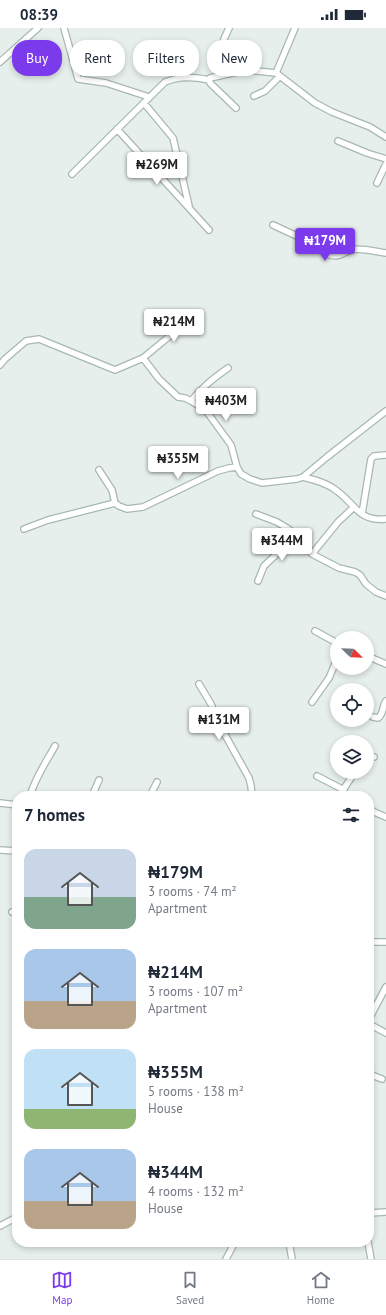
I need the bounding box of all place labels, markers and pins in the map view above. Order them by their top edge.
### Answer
pin: ₦269M [129,152,185,186]
pin: ₦179M [297,228,353,262]
pin: ₦214M [146,309,202,343]
pin: ₦403M [198,388,254,422]
pin: ₦355M [150,446,206,480]
pin: ₦344M [254,528,310,562]
pin: ₦131M [191,707,247,741]

